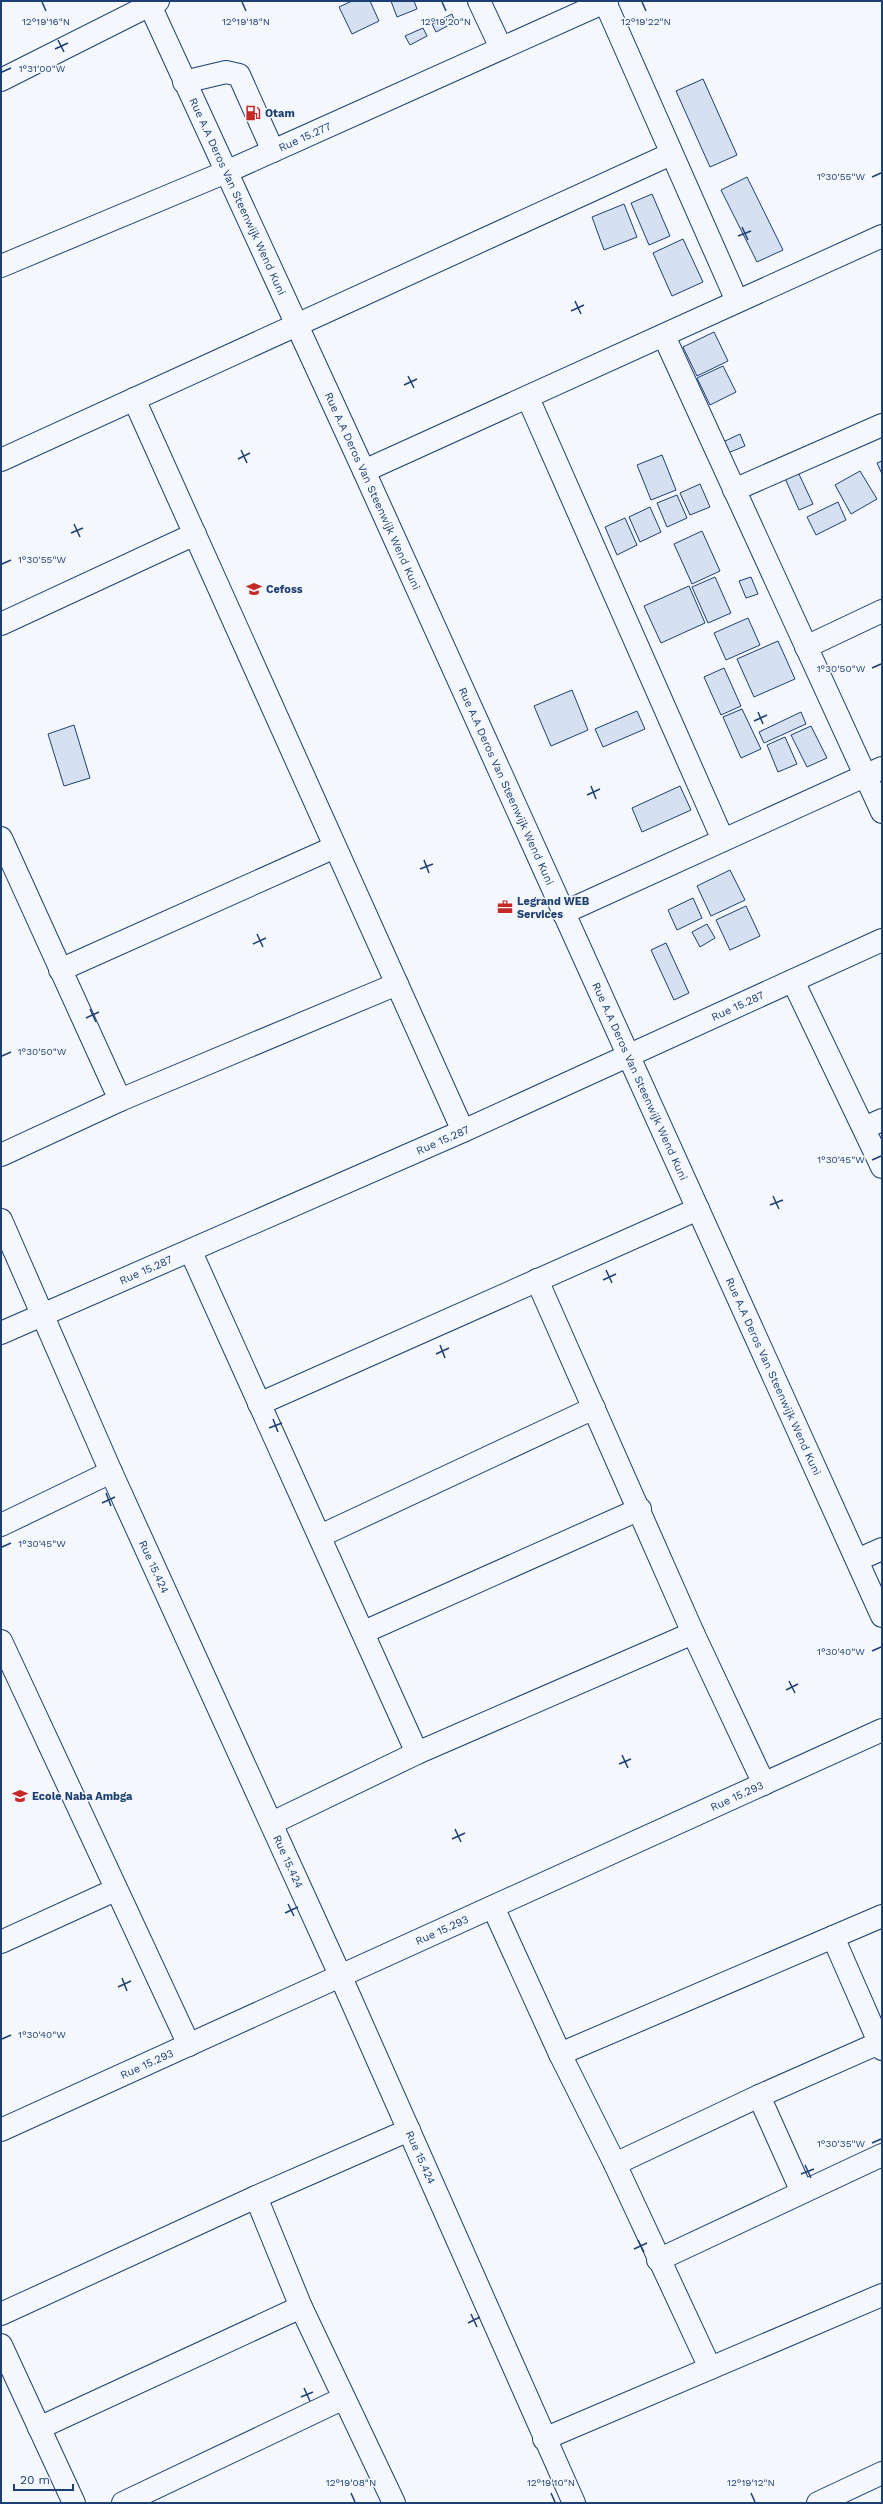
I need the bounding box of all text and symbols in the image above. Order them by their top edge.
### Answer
text: 12°19'16"N [22,16,70,27]
text: 12°19'18"N [222,16,270,27]
text: 12°19'20"N [421,16,471,27]
text: 12°19'22"N [621,16,671,27]
text: 1°31'00"W [19,63,66,74]
street label: Rue A.A Deros Van Steenwijk Wend Kuni [187,96,289,297]
fuel station icon: Otam [244,104,262,122]
place label: Otam [265,107,295,120]
street label: Rue 15.277 [276,119,333,154]
text: 1°30'55"W [817,171,865,182]
street label: Rue A.A Deros Van Steenwijk Wend Kuni [322,390,423,592]
text: 1°30'55"W [18,554,66,565]
school or university icon: Cefoss [245,580,263,598]
place label: Cefoss [266,583,303,596]
text: 1°30'50"W [817,663,866,674]
street label: Rue A.A Deros Van Steenwijk Wend Kuni [456,685,557,887]
place label: Legrand WEB Services [517,895,590,921]
office icon: Legrand WEB Services [496,898,514,916]
street label: Rue A.A Deros Van Steenwijk Wend Kuni [590,980,690,1182]
street label: Rue 15.287 [709,988,766,1023]
text: 1°30'50"W [18,1046,67,1057]
street label: Rue 15.287 [414,1123,471,1157]
text: 1°30'45"W [817,1154,865,1165]
street label: Rue 15.287 [117,1252,174,1287]
street label: Rue A.A Deros Van Steenwijk Wend Kuni [723,1275,824,1477]
text: 1°30'45"W [18,1538,66,1549]
street label: Rue 15.424 [136,1538,172,1596]
text: 1°30'40"W [817,1646,865,1657]
street label: Rue 15.293 [708,1778,765,1814]
school or university icon: Ecole Naba Ambga [11,1787,29,1805]
place label: Ecole Naba Ambga [32,1790,133,1803]
street label: Rue 15.424 [271,1833,306,1890]
street label: Rue 15.293 [413,1912,470,1948]
text: 1°30'40"W [18,2029,66,2040]
street label: Rue 15.293 [118,2046,175,2082]
street label: Rue 15.424 [403,2129,438,2186]
text: 1°30'35"W [817,2138,865,2149]
scale bar [14,2466,73,2492]
text: 20 m [20,2473,50,2487]
text: 12°19'08"N [326,2477,376,2488]
text: 12°19'10"N [527,2477,575,2488]
text: 12°19'12"N [727,2477,775,2488]

